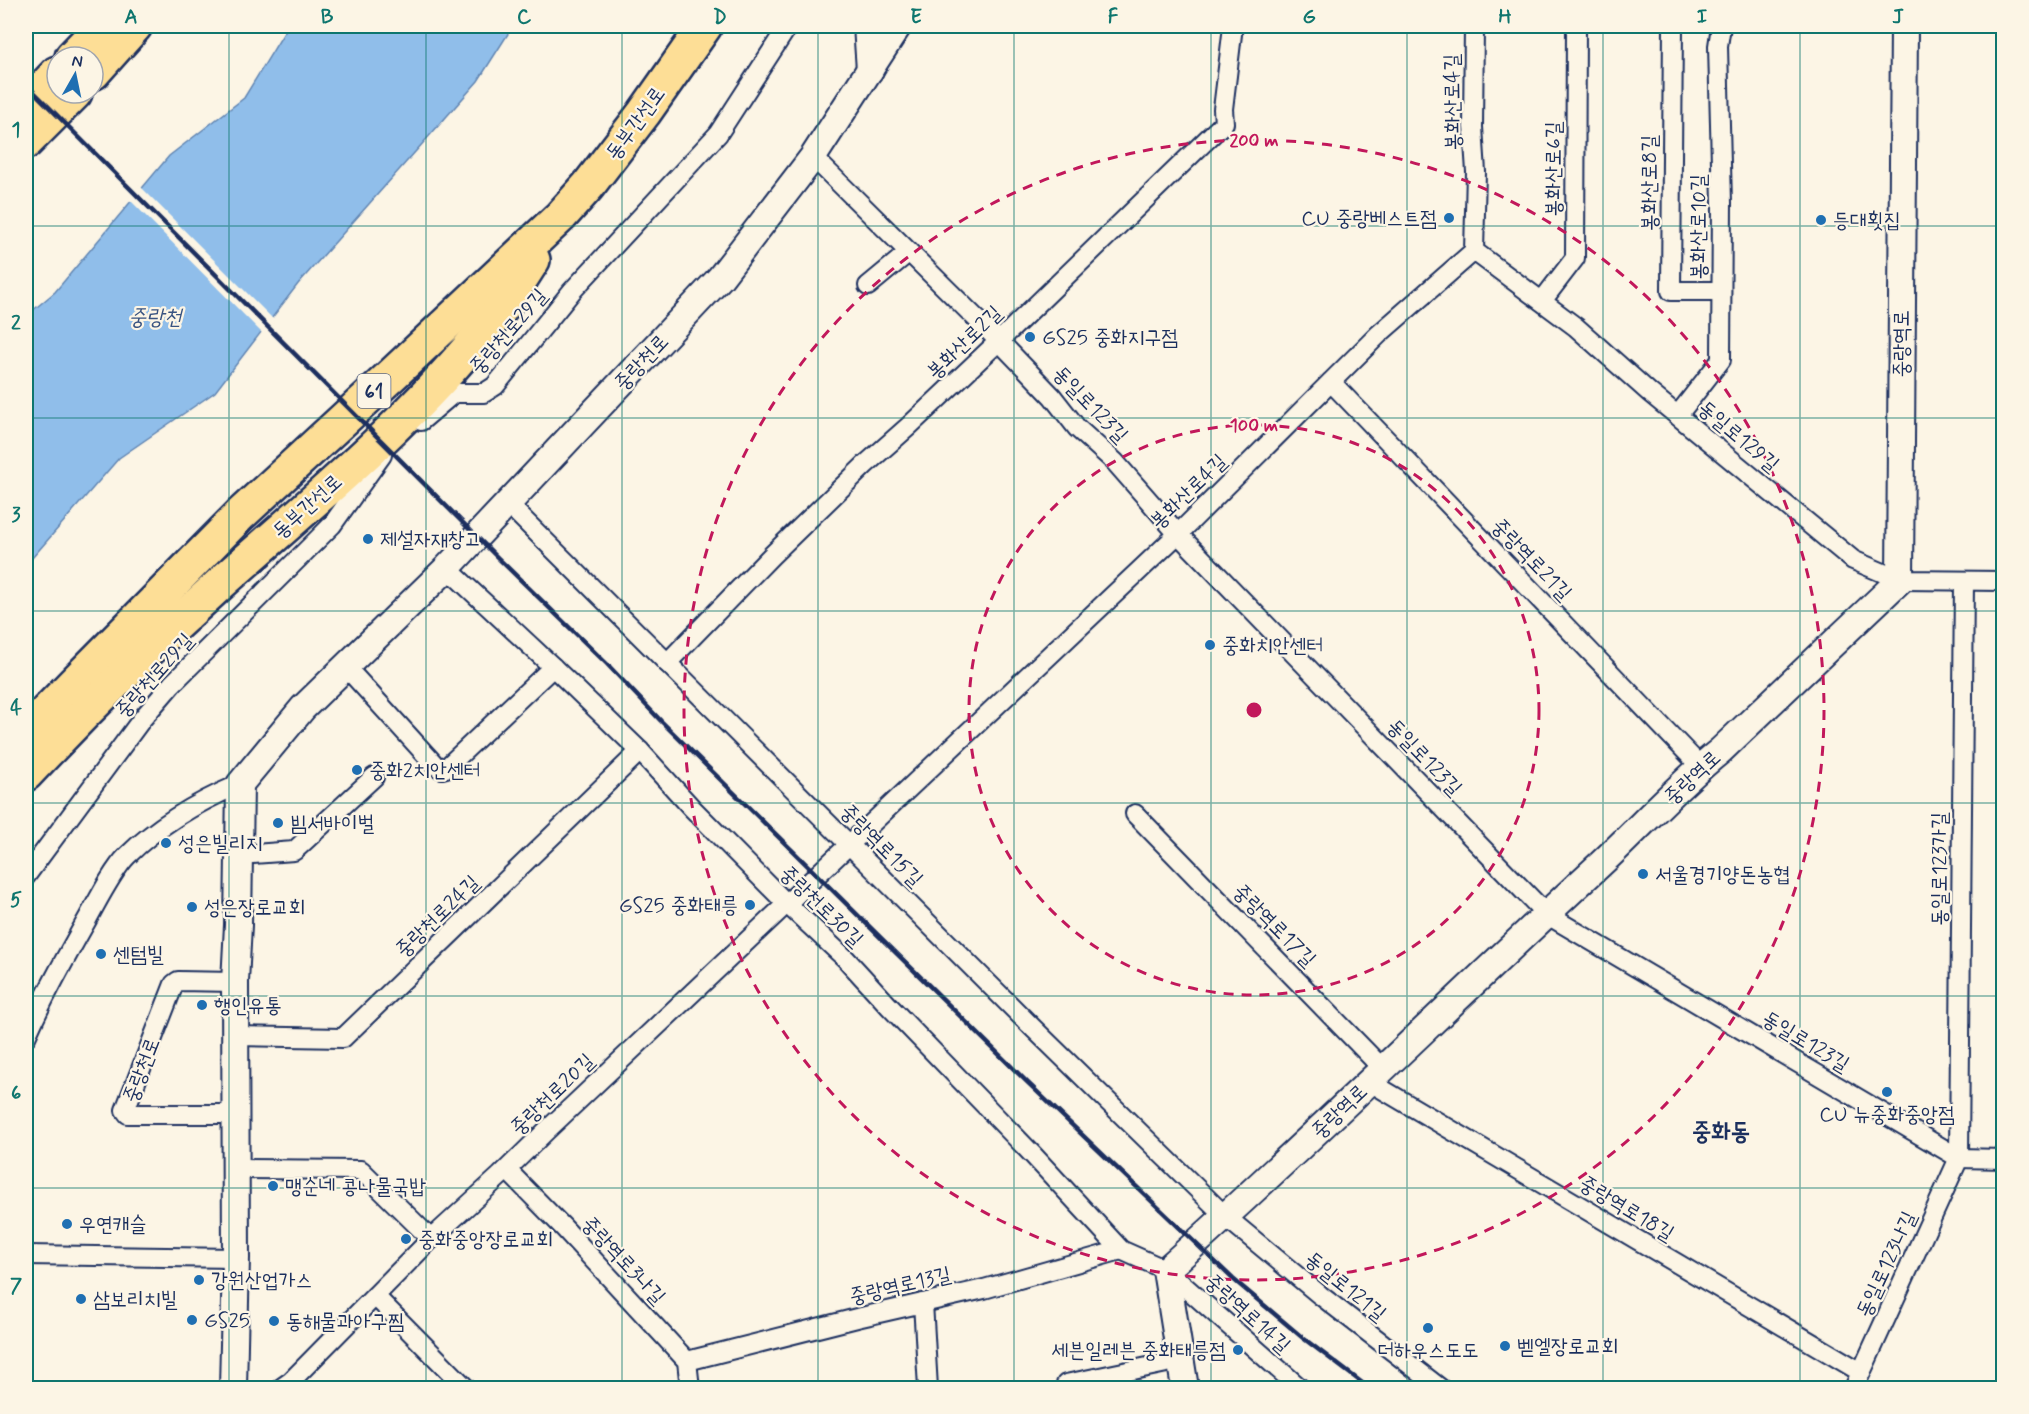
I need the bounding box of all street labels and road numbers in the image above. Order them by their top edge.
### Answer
street label: 봉화산로4길 [1438,53,1468,151]
street label: 동부간선로 [600,81,672,166]
street label: 봉화산로6길 [1540,121,1568,217]
street label: 봉화산로8길 [1636,135,1664,231]
street label: 봉화산로10길 [1685,174,1713,280]
street label: 중랑천로29길 [464,283,554,380]
street label: 봉화산로2길 [921,300,1009,386]
street label: 중랑역로 [1888,310,1916,378]
street label: 중랑천로 [608,328,675,397]
street label: 동일로123길 [1047,360,1134,449]
road number: 61 [358,374,391,408]
street label: 동일로129길 [1692,395,1785,479]
street label: 봉화산로4길 [1144,448,1233,535]
street label: 동부간선로 [267,468,348,545]
street label: 중랑역로21길 [1485,513,1578,607]
street label: 중랑천로29길 [109,627,200,724]
street label: 동일로123길 [1381,713,1468,802]
street label: 중랑역로 [1658,744,1727,811]
street label: 중랑역로15길 [834,798,929,893]
street label: 동일로123가길 [1926,812,1954,926]
street label: 중랑천로30길 [774,860,869,954]
street label: 중랑천로24길 [389,869,486,964]
street label: 중랑역로17길 [1227,878,1322,973]
street label: 동일로123길 [1757,1005,1854,1079]
street label: 중랑천로 [117,1034,167,1107]
street label: 중랑천로20길 [505,1048,601,1142]
street label: 중랑역로 [1306,1078,1374,1145]
street label: 중랑역로18길 [1574,1170,1679,1248]
street label: 동일로123나길 [1850,1207,1924,1322]
street label: 중랑역로3나길 [575,1211,671,1311]
street label: 동일로121길 [1299,1245,1392,1328]
street label: 중랑역로13길 [847,1261,954,1311]
street label: 중랑역로14길 [1199,1268,1296,1360]

